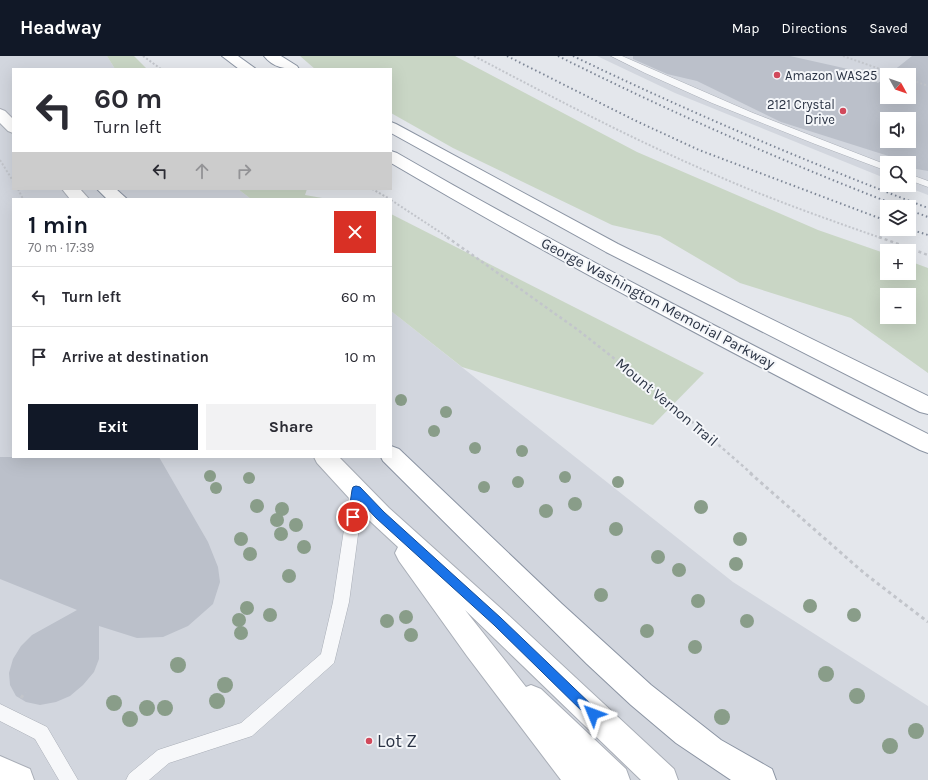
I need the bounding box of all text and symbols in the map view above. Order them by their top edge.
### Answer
text: Headway [20,17,101,39]
text: Map [732,20,760,37]
text: Directions [782,20,847,37]
text: Saved [869,20,908,37]
place label: Amazon WAS25 [785,68,877,83]
north arrow [880,68,916,104]
map controls [880,68,916,324]
marker: Amazon WAS25 [772,70,782,80]
text: 60 m [94,82,162,115]
icon: left [28,84,80,136]
place label: 2121 Crystal Drive [767,97,835,127]
marker: 2121 Crystal Drive [838,106,848,116]
button: sound [880,112,916,148]
text: Turn left [94,116,162,138]
button: search [880,156,916,192]
icon: left [149,160,171,182]
icon: ahead [191,160,213,182]
icon: right [233,160,255,182]
button: layers [880,200,916,236]
text: 1 min [28,211,88,239]
button: close [334,211,376,253]
street label: George Washington Memorial Parkway [538,234,778,372]
text: 70 m · 17:39 [28,240,94,255]
button: + [880,244,916,280]
icon: left [28,286,50,308]
text: Turn left [62,288,121,306]
text: 60 m [341,288,376,306]
button: − [880,288,916,324]
icon: arrive [28,346,50,368]
text: Arrive at destination [62,348,209,366]
text: 10 m [345,348,376,366]
street label: Mount Vernon Trail [612,354,722,450]
button: Exit [28,404,198,450]
button: Share [206,404,376,450]
pin [336,500,370,534]
icon: arrive [342,506,364,528]
position arrow [572,693,614,735]
place label: Lot Z [377,730,417,752]
marker: Lot Z [364,736,374,746]

